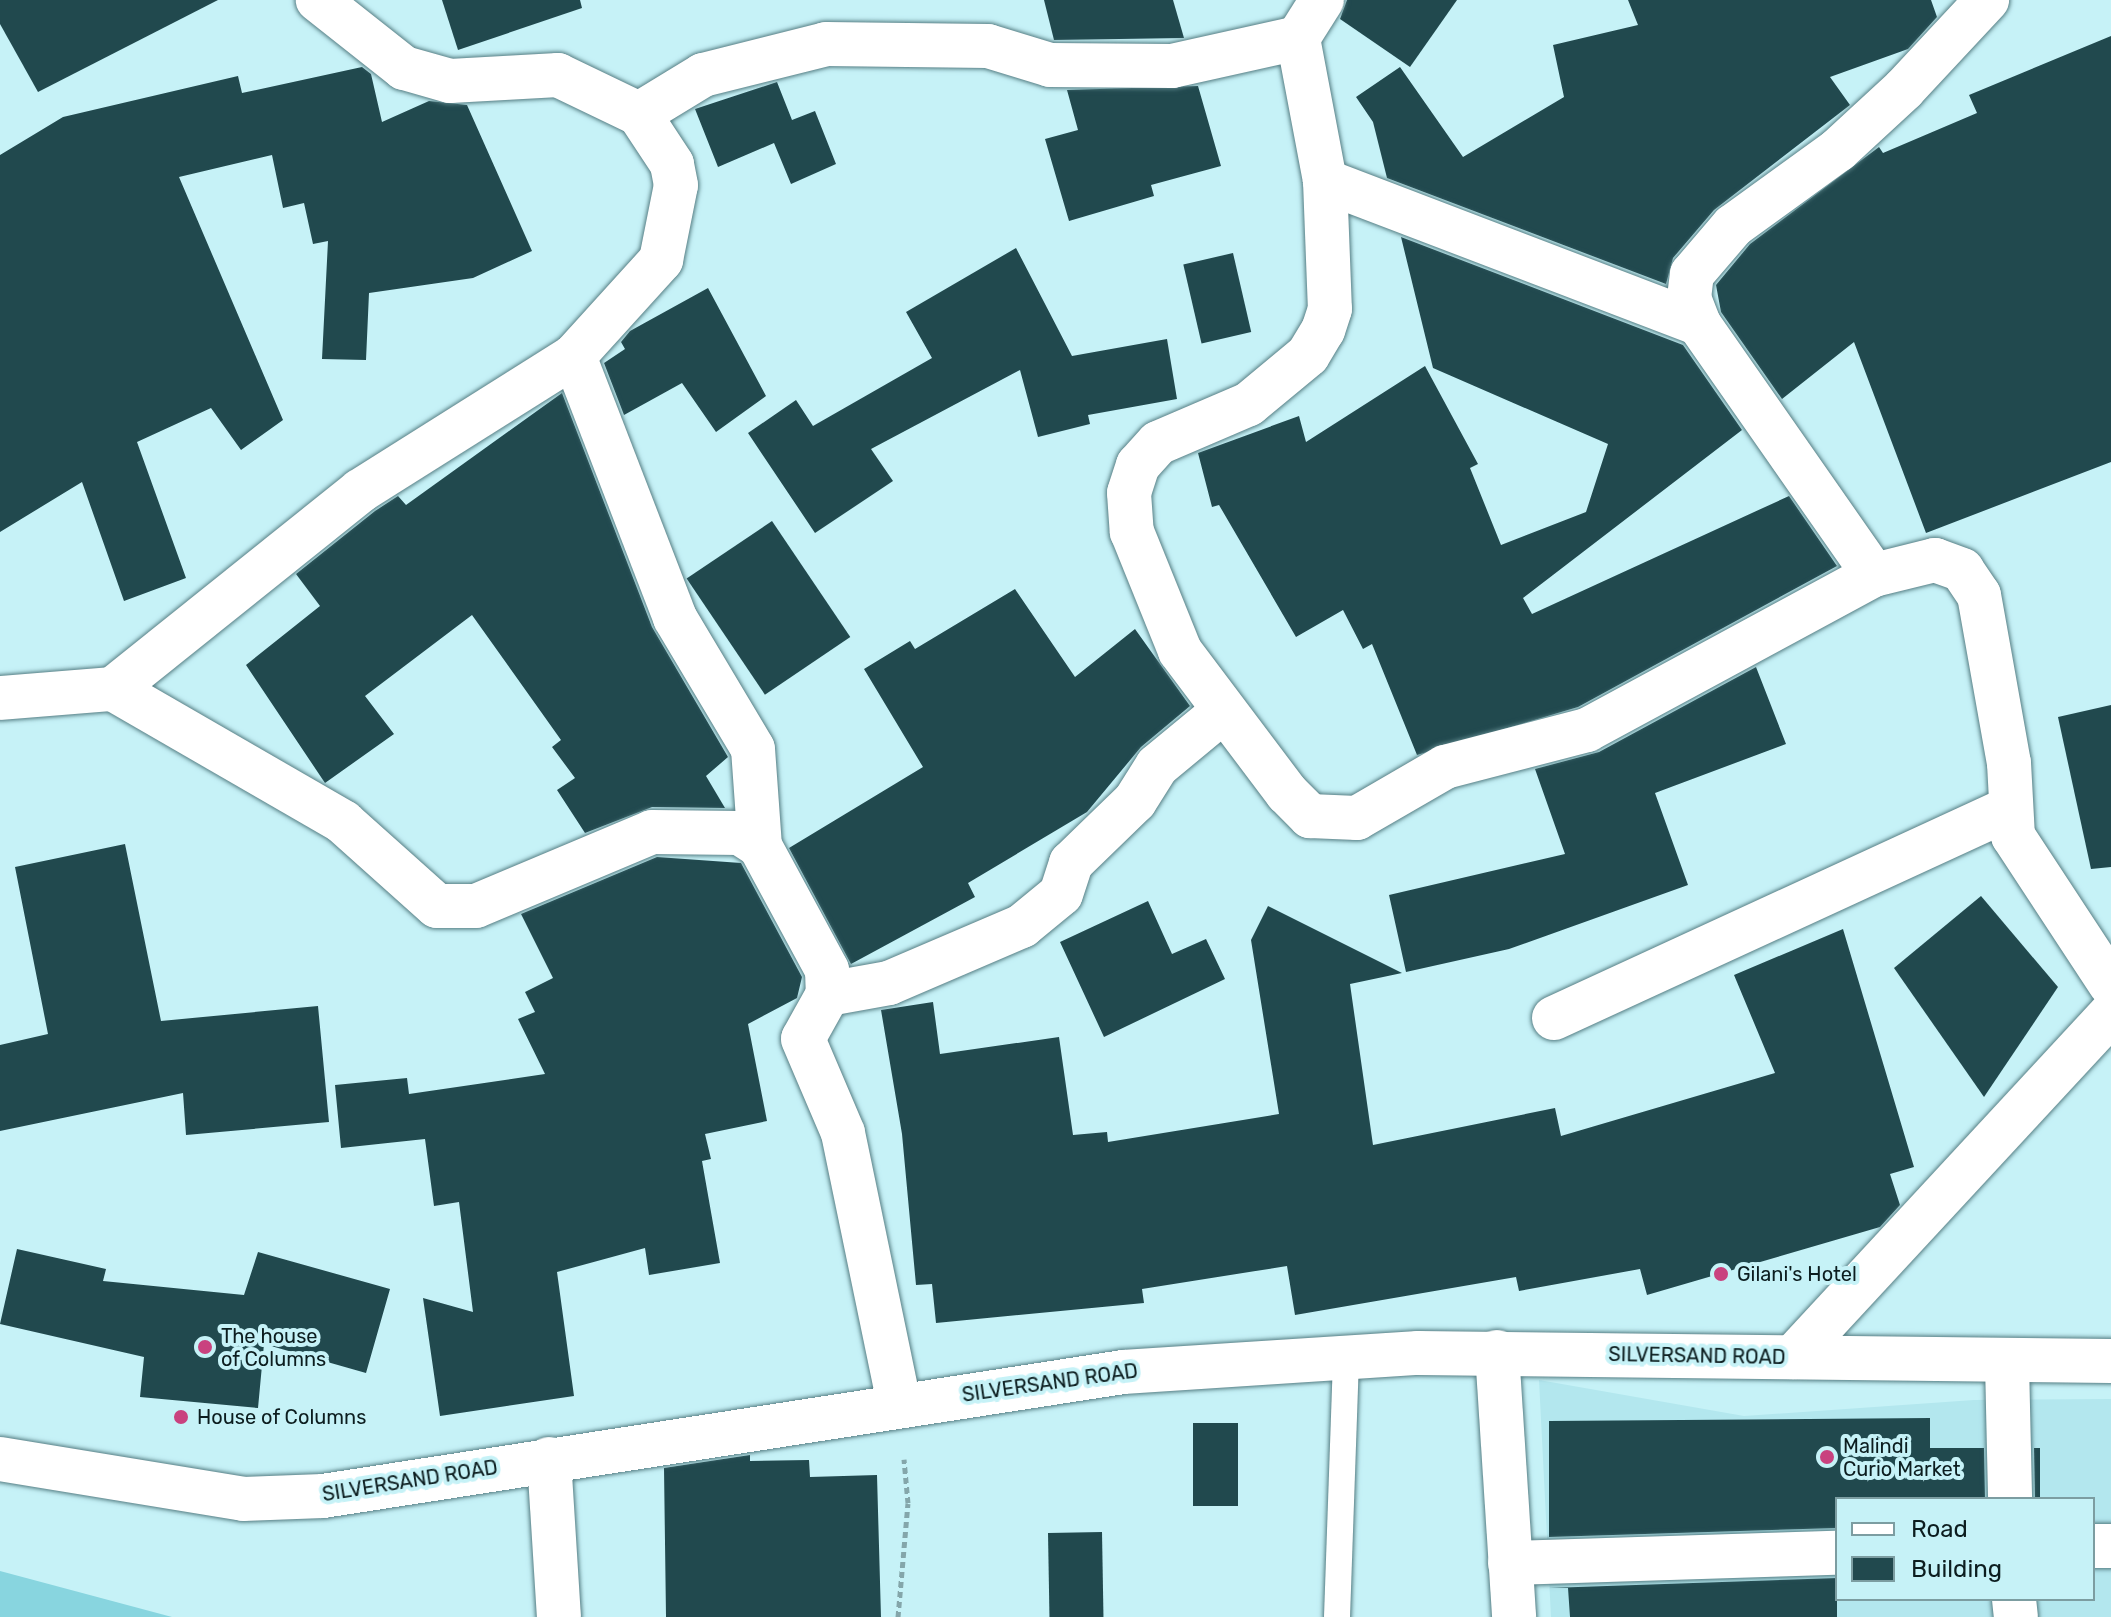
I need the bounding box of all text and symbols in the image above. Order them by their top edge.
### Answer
place label: Gilani's Hotel [1737,1262,1857,1286]
marker: Gilani's Hotel [1712,1265,1730,1283]
place label: The house of Columns [221,1324,327,1371]
marker: The house of Columns [196,1338,214,1356]
street label: SILVERSAND ROAD [1608,1342,1786,1370]
street label: SILVERSAND ROAD [961,1359,1139,1407]
place label: House of Columns [197,1405,367,1429]
marker: House of Columns [172,1408,190,1426]
place label: Malindi Curio Market [1843,1434,1960,1481]
marker: Malindi Curio Market [1818,1448,1836,1466]
street label: SILVERSAND ROAD [321,1455,499,1507]
legend [1835,1497,2095,1601]
text: Road [1911,1515,1968,1543]
text: Building [1911,1555,2002,1583]

